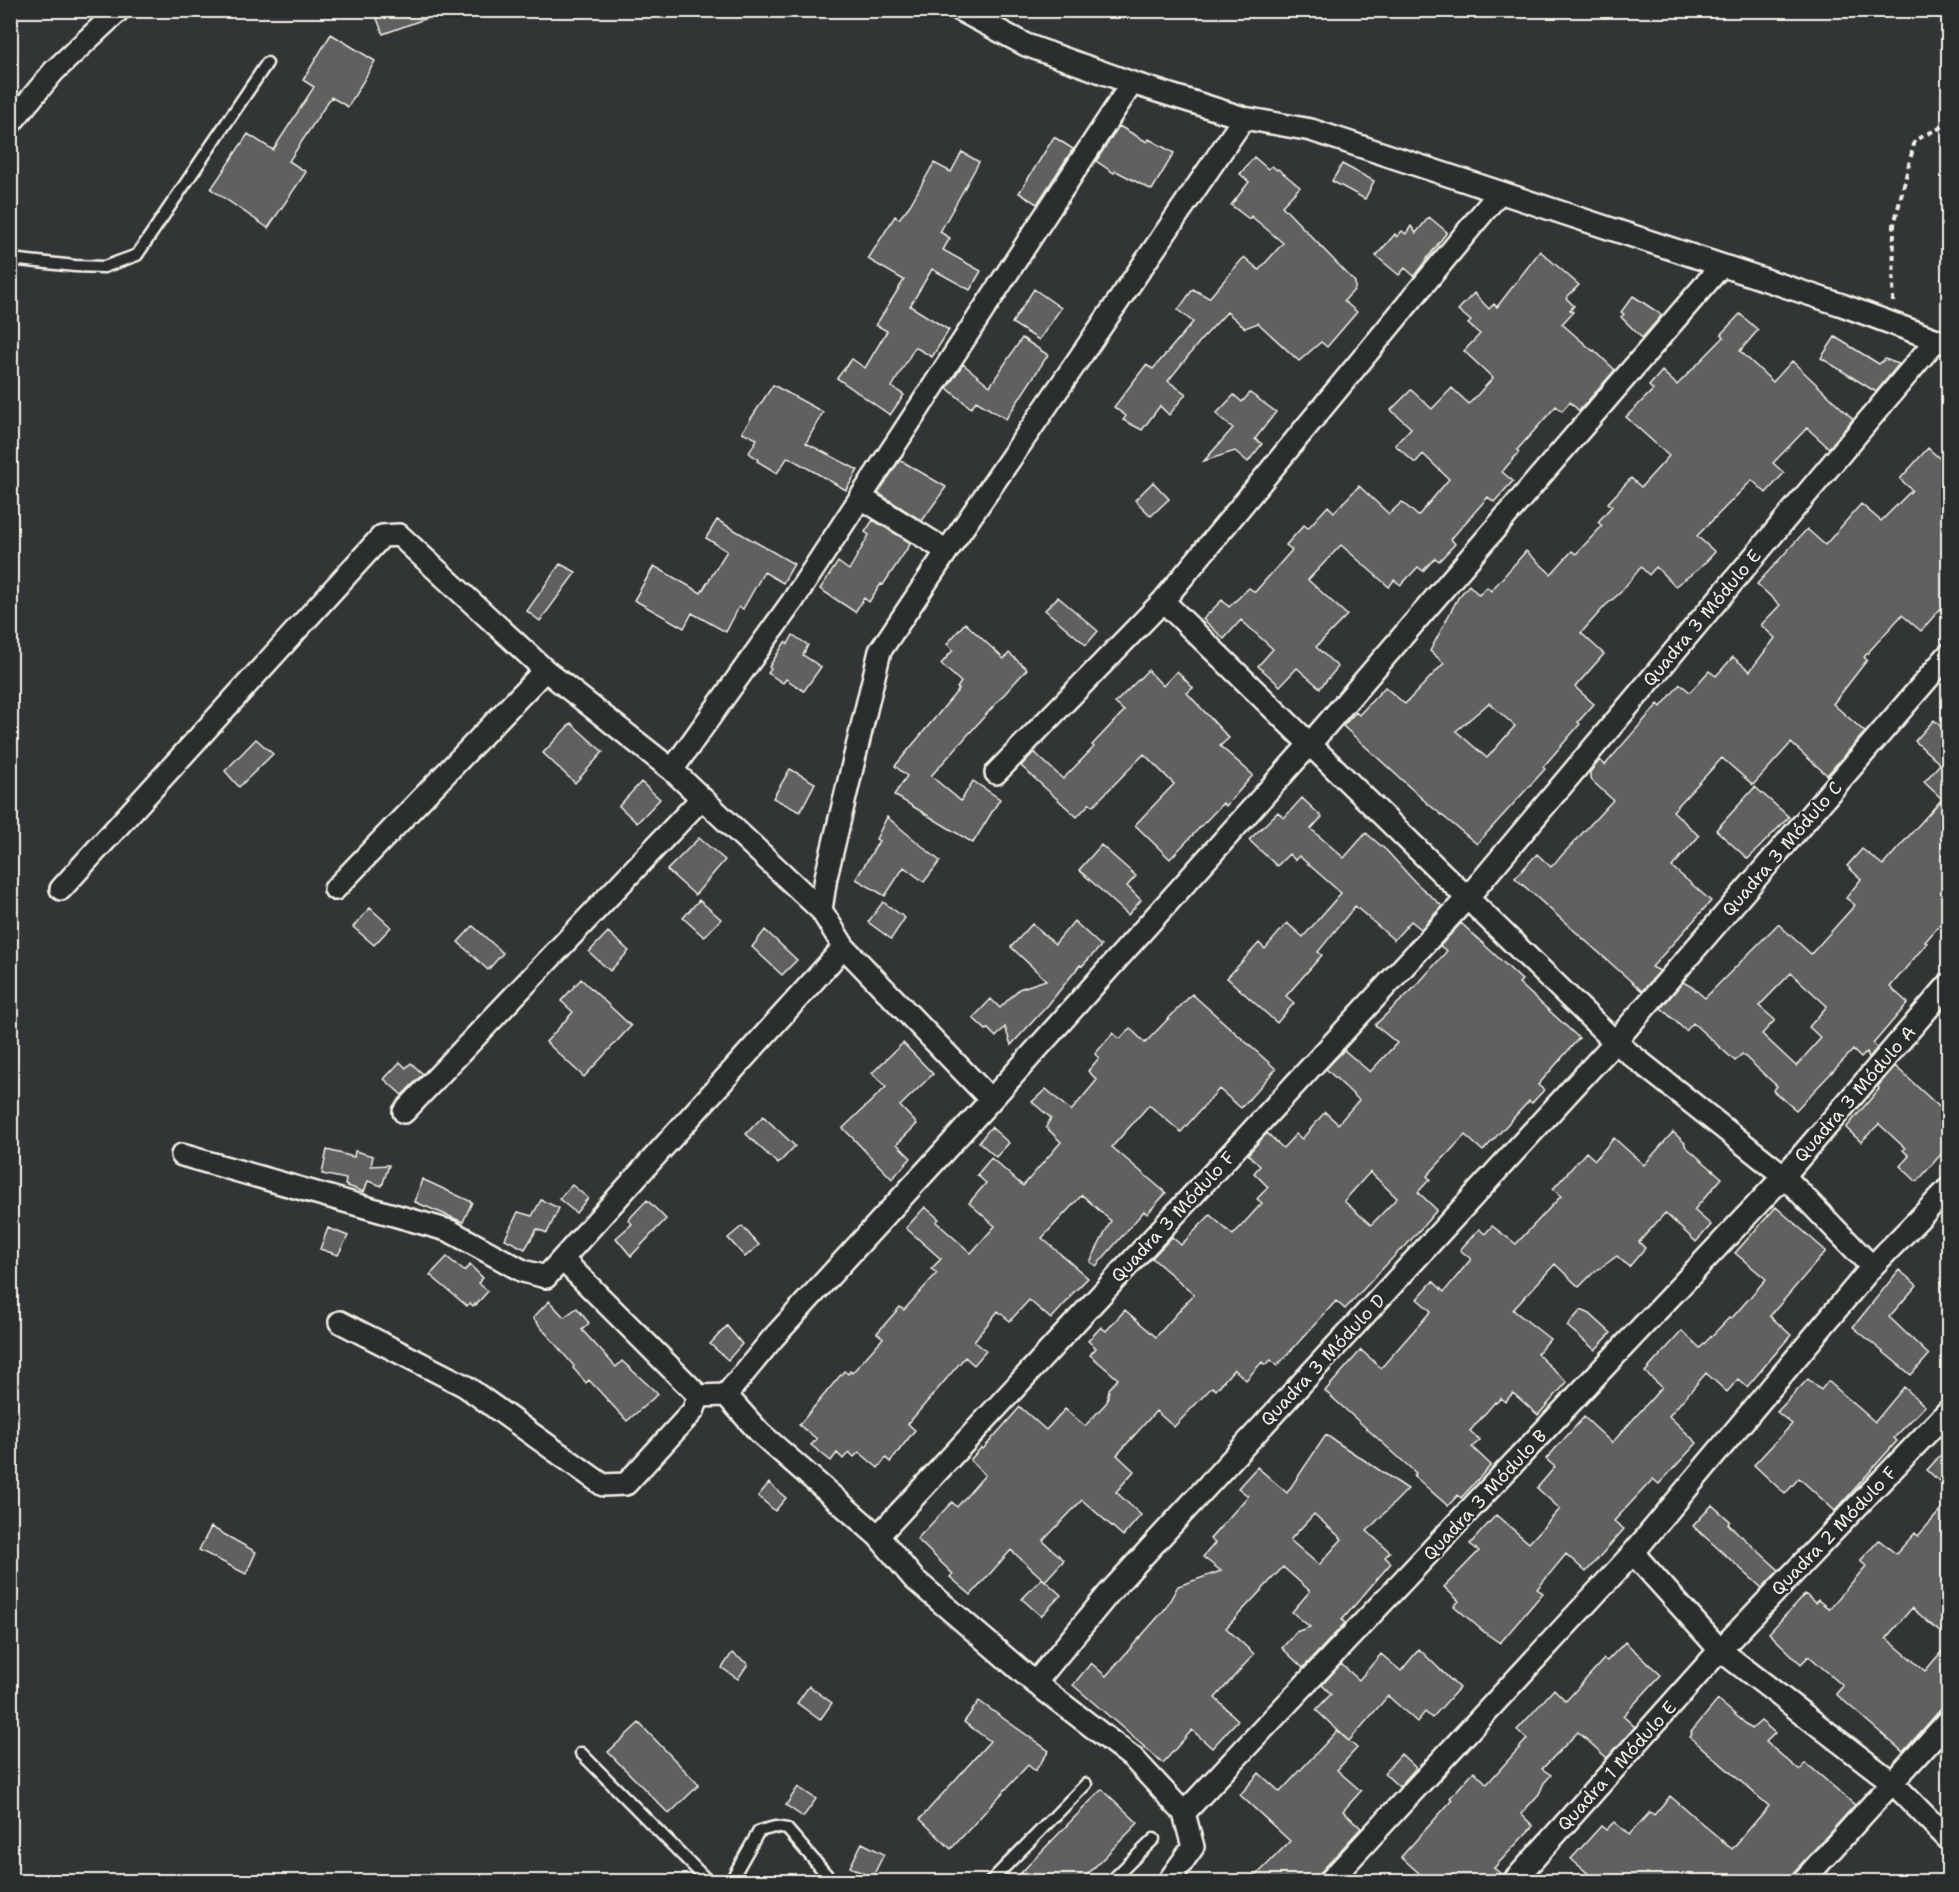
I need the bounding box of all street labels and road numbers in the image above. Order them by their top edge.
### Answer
street label: Quadra 3 Módulo E [1638,544,1766,692]
street label: Quadra 3 Módulo C [1717,776,1847,922]
street label: Quadra 3 Módulo A [1789,1021,1921,1167]
street label: Quadra 3 Módulo F [1106,1146,1240,1288]
street label: Quadra 3 Módulo D [1255,1289,1391,1431]
street label: Quadra 3 Módulo B [1418,1424,1552,1566]
street label: Quadra 2 Módulo F [1766,1461,1902,1601]
street label: Quadra 1 Módulo E [1552,1696,1682,1836]

